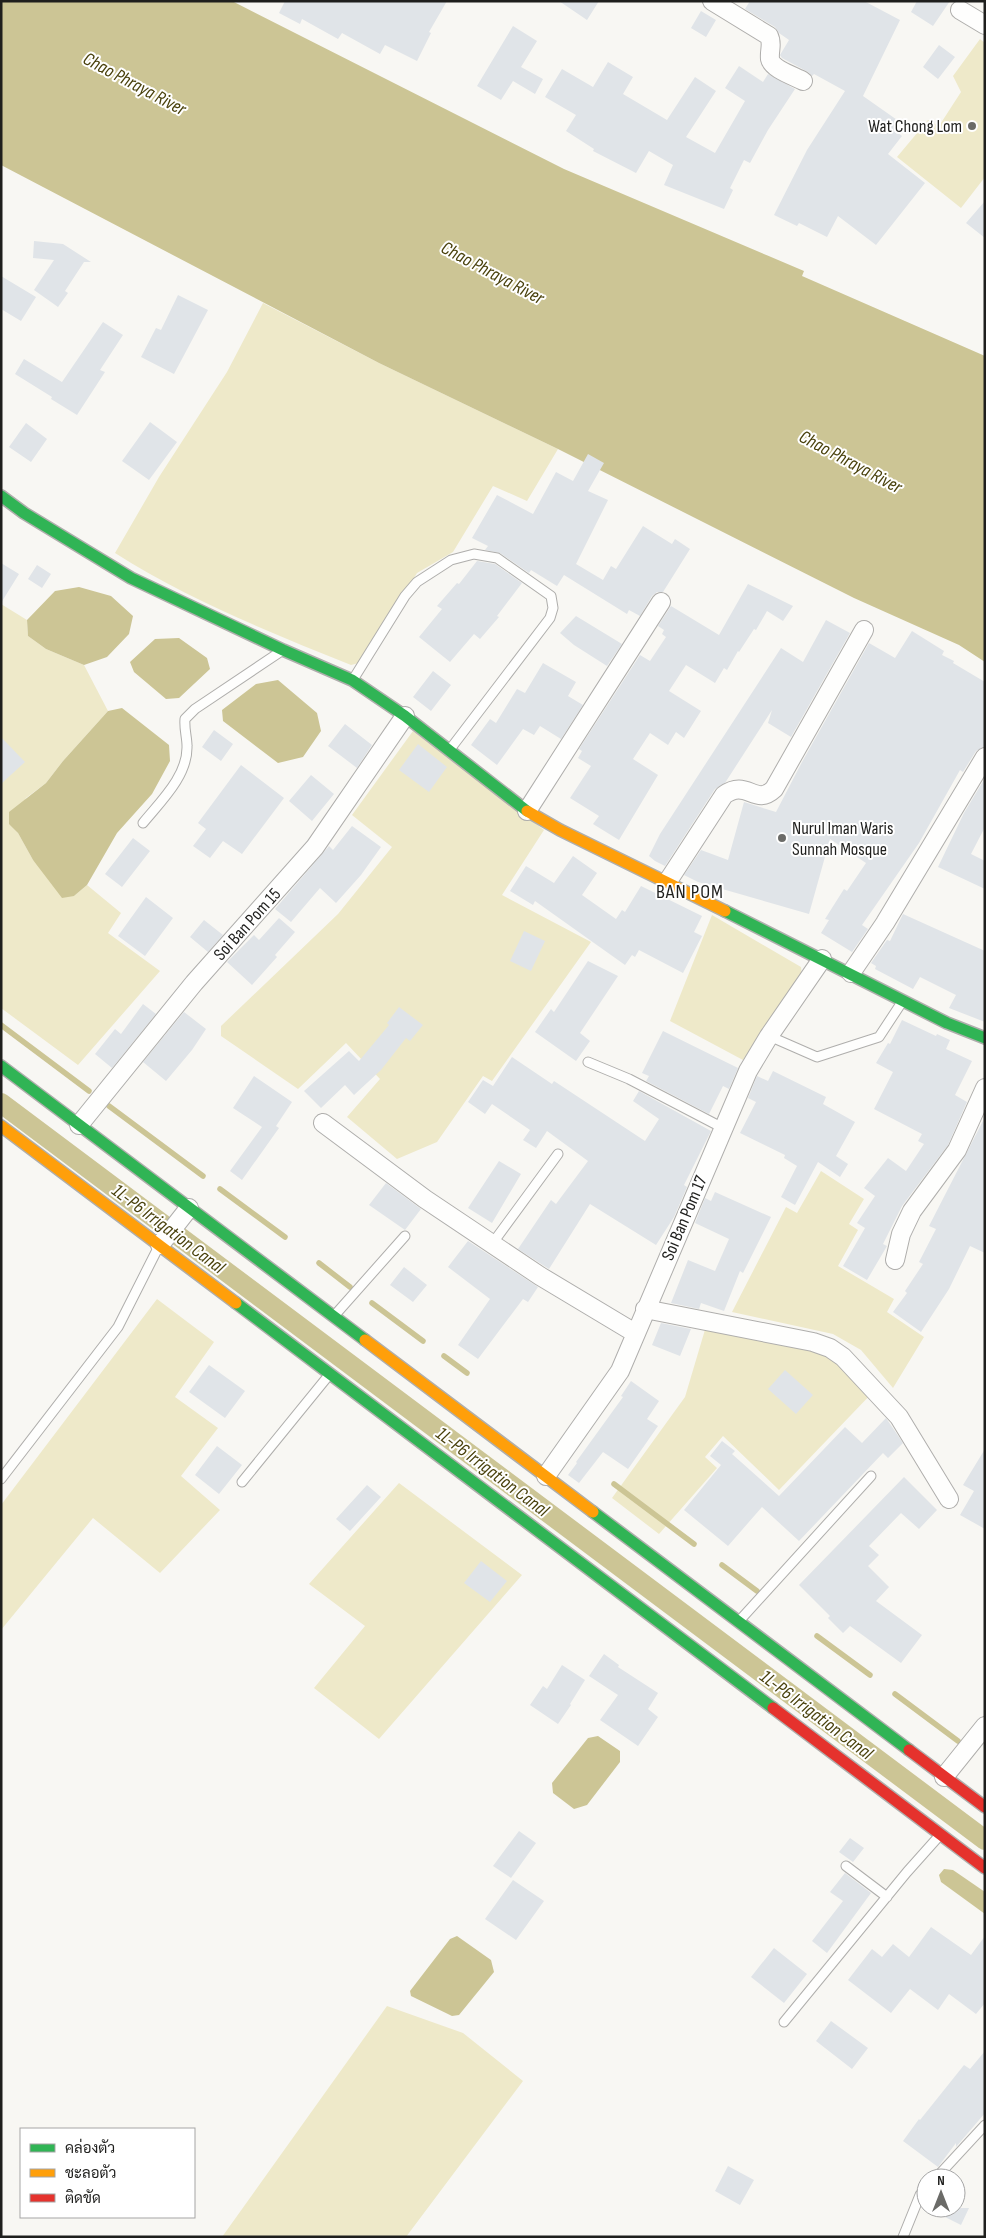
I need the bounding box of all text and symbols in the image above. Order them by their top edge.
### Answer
water label: Chao Phraya River [79,48,190,121]
place label: Wat Chong Lom [868,116,962,137]
marker: Wat Chong Lom [966,120,978,132]
water label: Chao Phraya River [437,237,548,310]
water label: Chao Phraya River [795,426,906,499]
place label: Nurul Iman Waris Sunnah Mosque [792,818,893,860]
marker: Nurul Iman Waris Sunnah Mosque [776,832,788,844]
district label: BAN POM [656,880,724,904]
street label: Soi Ban Pom 15 [209,884,285,965]
street label: Soi Ban Pom 17 [657,1172,712,1264]
water label: 1L-P6 Irrigation Canal [107,1179,229,1279]
water label: 1L-P6 Irrigation Canal [431,1422,553,1522]
water label: 1L-P6 Irrigation Canal [755,1665,877,1765]
legend [20,2128,195,2218]
text: คล่องตัว [65,2138,115,2158]
text: ชะลอตัว [65,2164,116,2183]
north arrow [916,2168,966,2218]
text: N [937,2172,945,2189]
text: ติดขัด [65,2189,101,2208]

